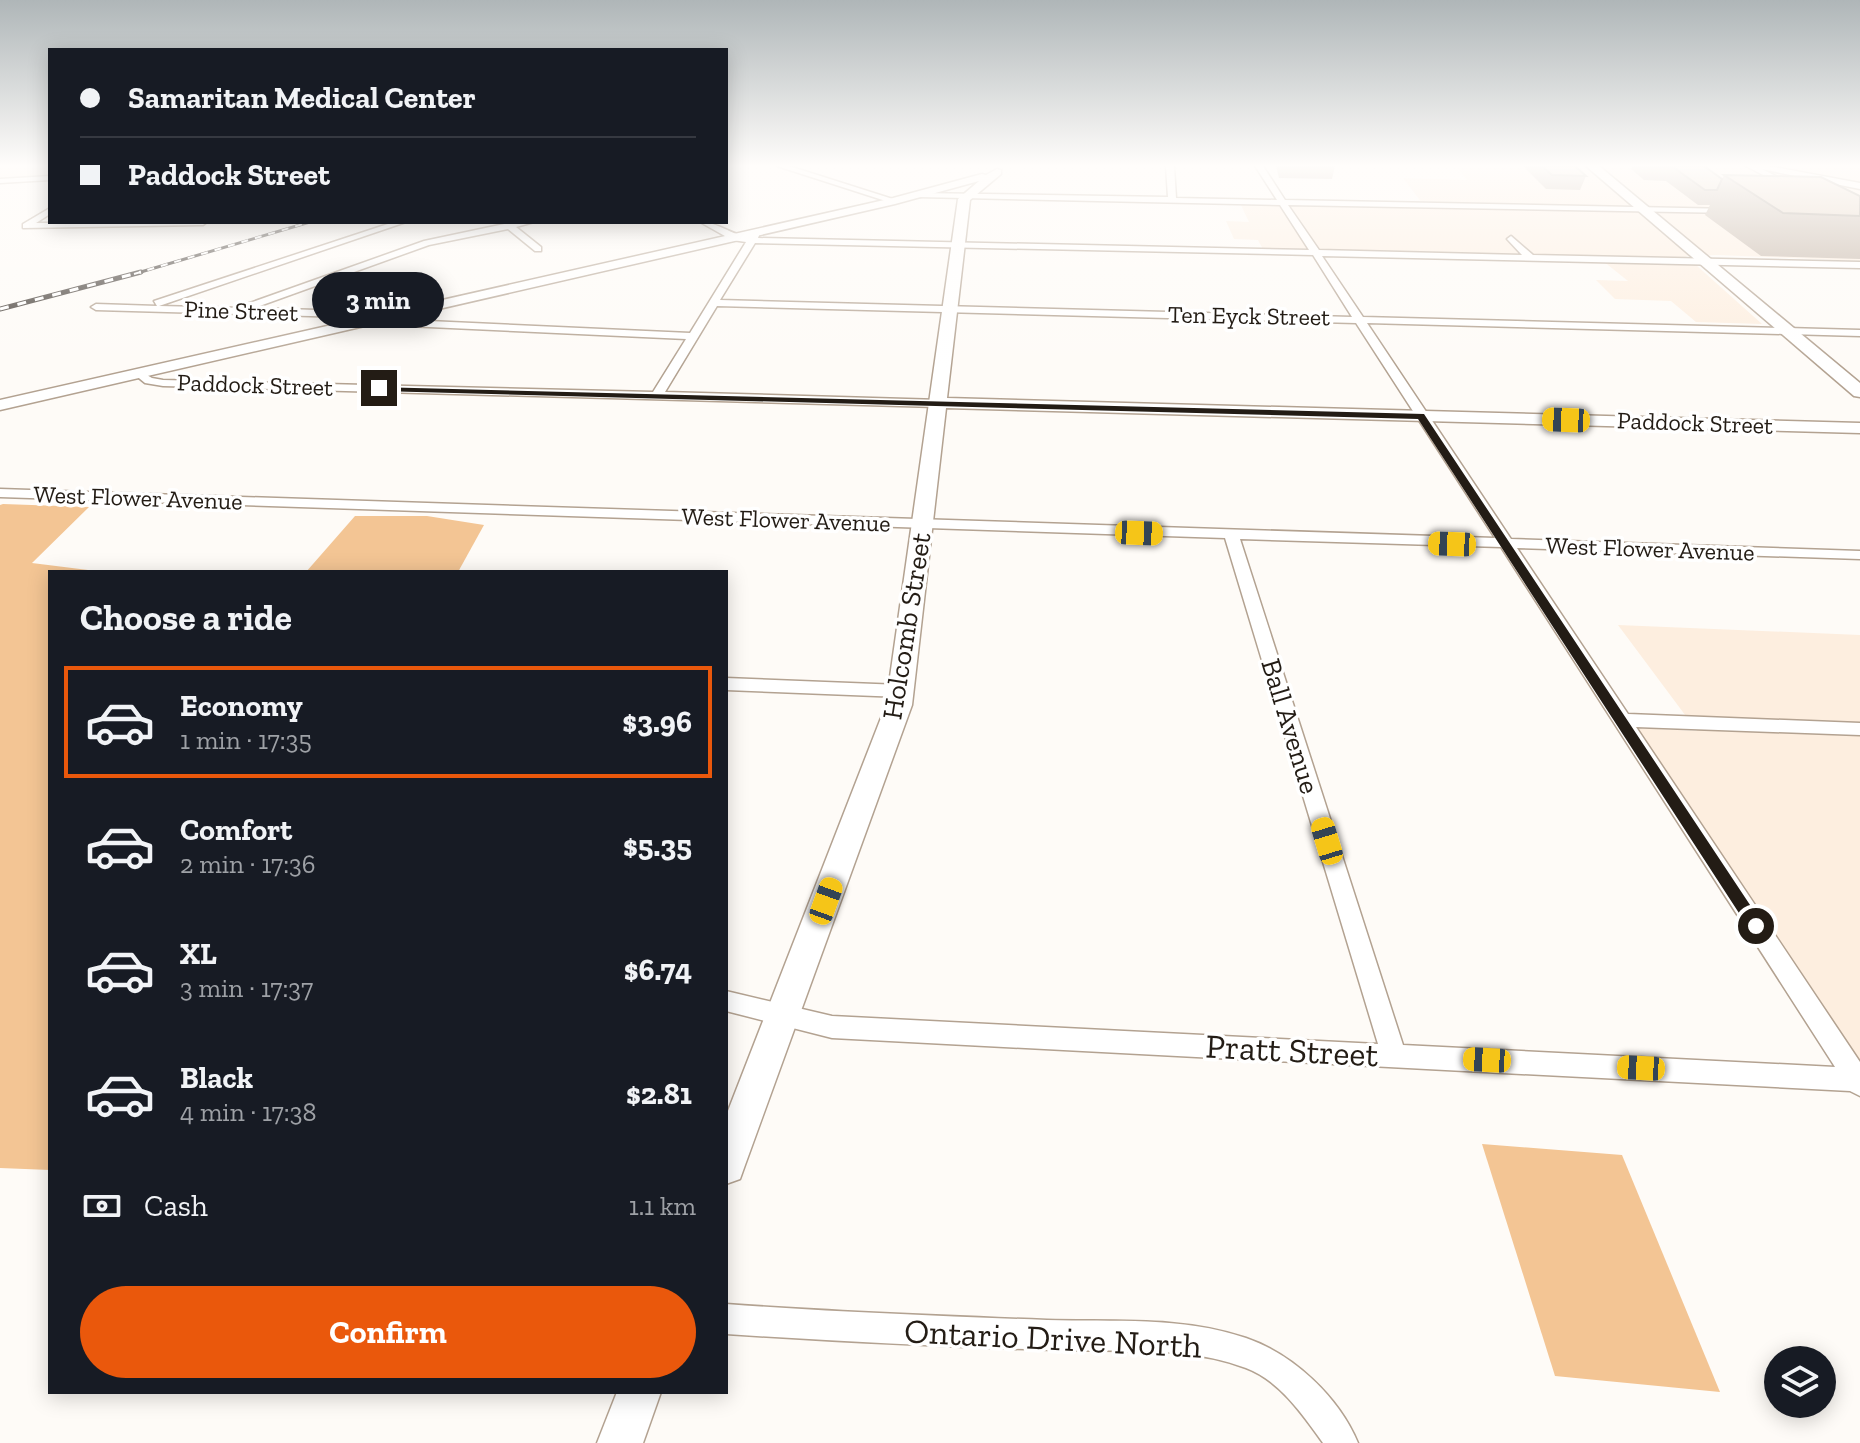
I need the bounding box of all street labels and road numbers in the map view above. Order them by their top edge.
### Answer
street label: Pine Street [183,294,299,327]
street label: Ten Eyck Street [1168,300,1330,331]
street label: Paddock Street [176,367,334,402]
street label: Paddock Street [1616,405,1774,440]
street label: West Flower Avenue [33,479,243,516]
street label: West Flower Avenue [681,501,891,538]
street label: Holcomb Street [875,530,938,722]
street label: West Flower Avenue [1545,530,1755,567]
street label: Ball Avenue [1254,655,1327,798]
street label: Pratt Street [1205,1026,1380,1076]
street label: Ontario Drive North [903,1310,1203,1367]

